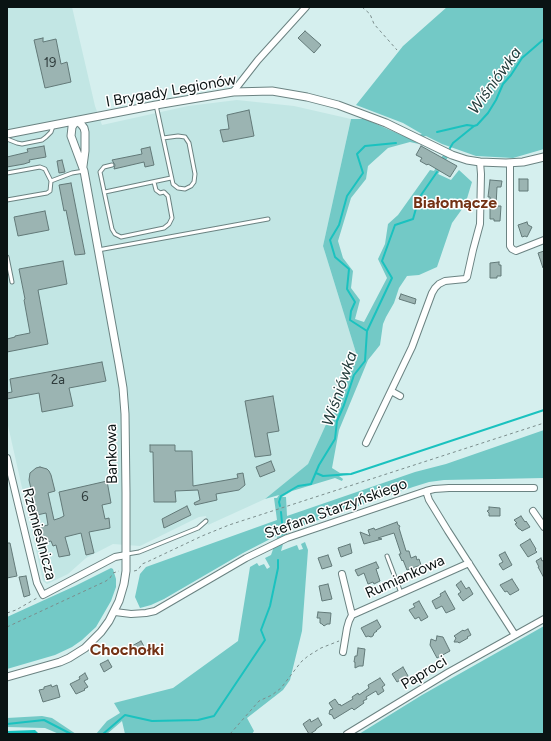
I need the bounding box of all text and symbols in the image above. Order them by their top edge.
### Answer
water label: Wiśniówka [464,44,526,118]
house number: 19 [44,55,56,71]
street label: I Brygady Legionów [104,71,238,111]
district label: Białomącze [413,193,497,213]
water label: Wiśniówka [318,349,362,429]
house number: 2a [51,372,65,388]
street label: Bankowa [102,424,122,484]
street label: Stefana Starzyńskiego [262,475,410,543]
street label: Rzemieślnicza [18,486,60,582]
house number: 6 [81,489,89,505]
street label: Rumiankowa [363,552,447,602]
district label: Chochołki [90,640,164,660]
street label: Paproci [398,652,450,694]

